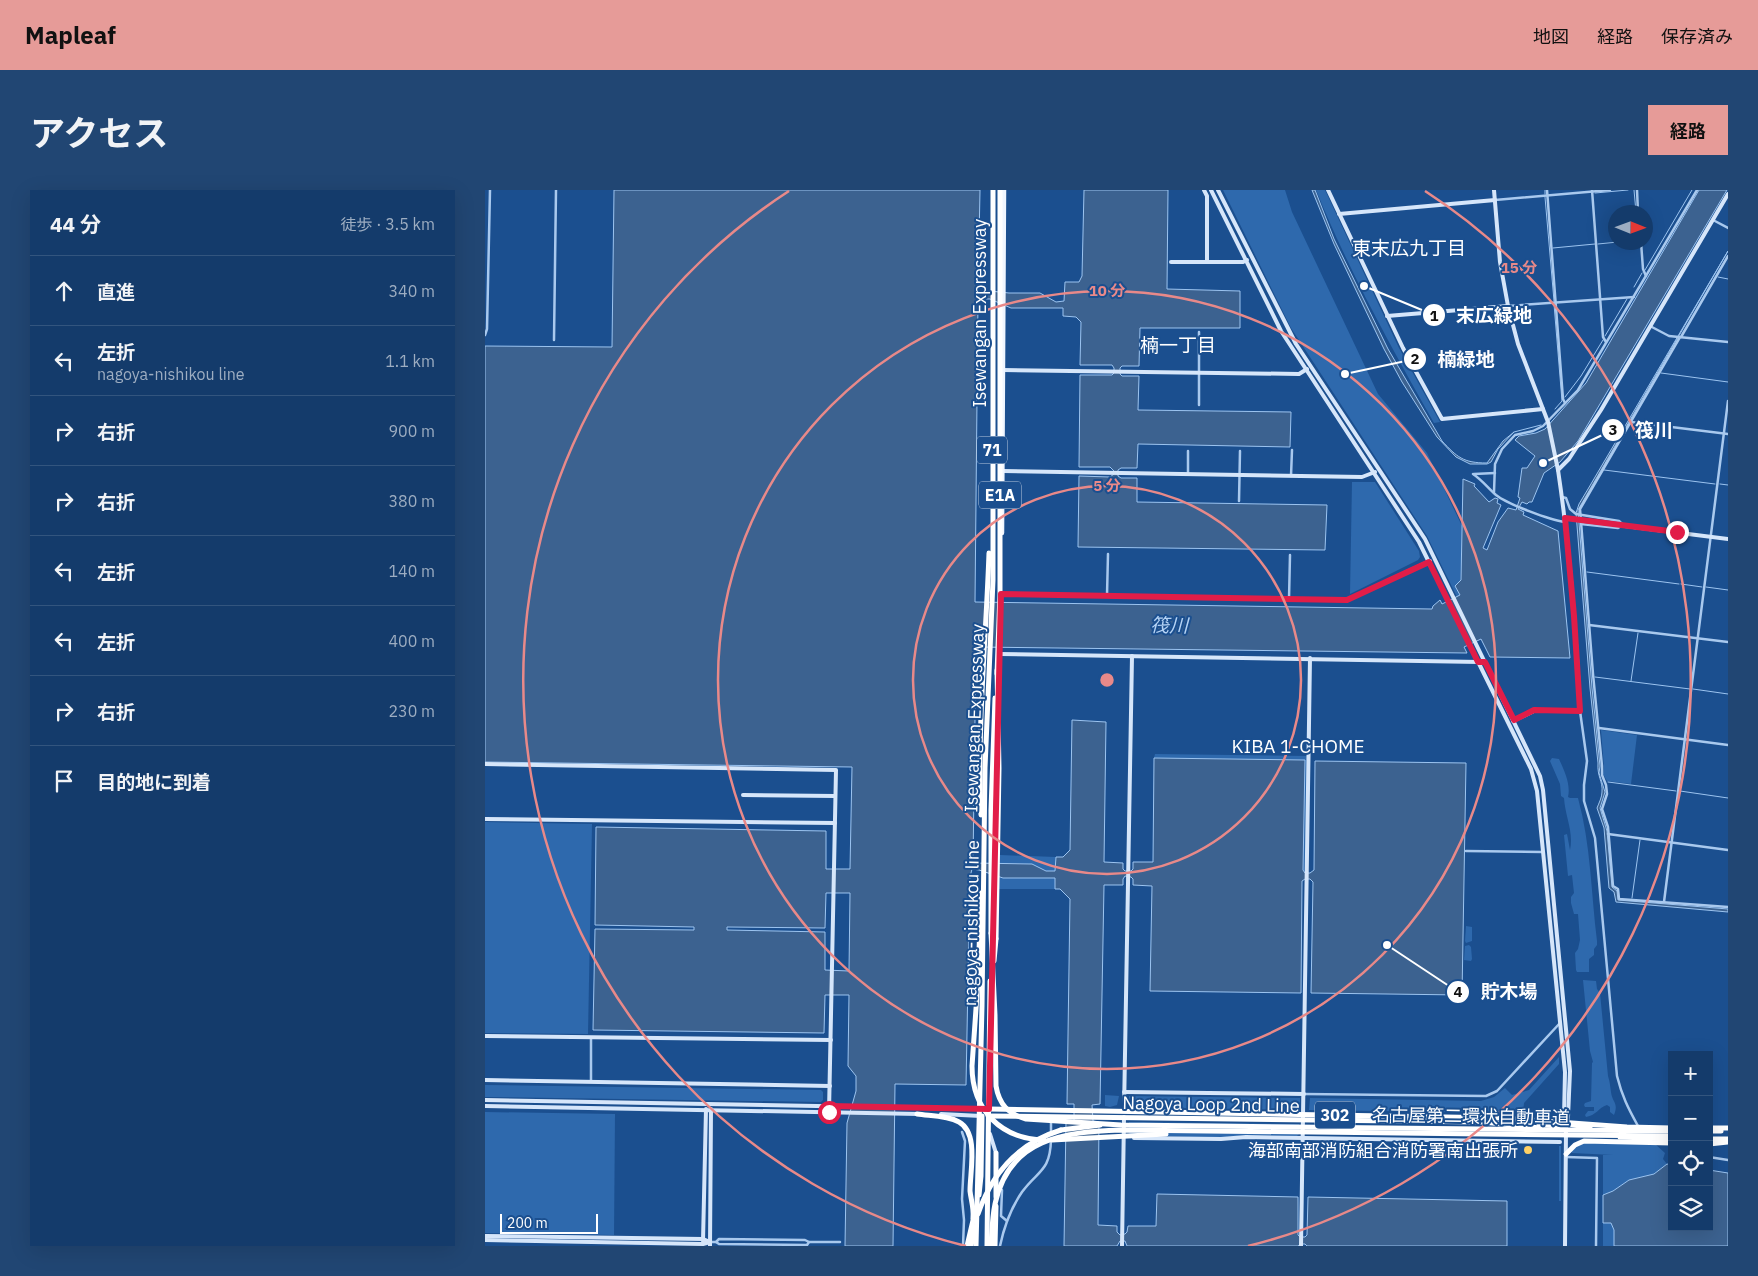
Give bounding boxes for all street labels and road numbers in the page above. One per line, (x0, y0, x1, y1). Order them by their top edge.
street label: Isewangan Expressway (968, 219, 991, 407)
road number: 71 (977, 436, 1007, 464)
road number: E1A (979, 482, 1021, 508)
street label: Isewangan Expressway (959, 623, 989, 813)
street label: nagoya-nishikou line (958, 840, 984, 1006)
street label: Nagoya Loop 2nd Line (1122, 1091, 1300, 1117)
road number: 302 (1315, 1102, 1355, 1128)
street label: 名古屋第二環状自動車道 (1372, 1103, 1570, 1129)

